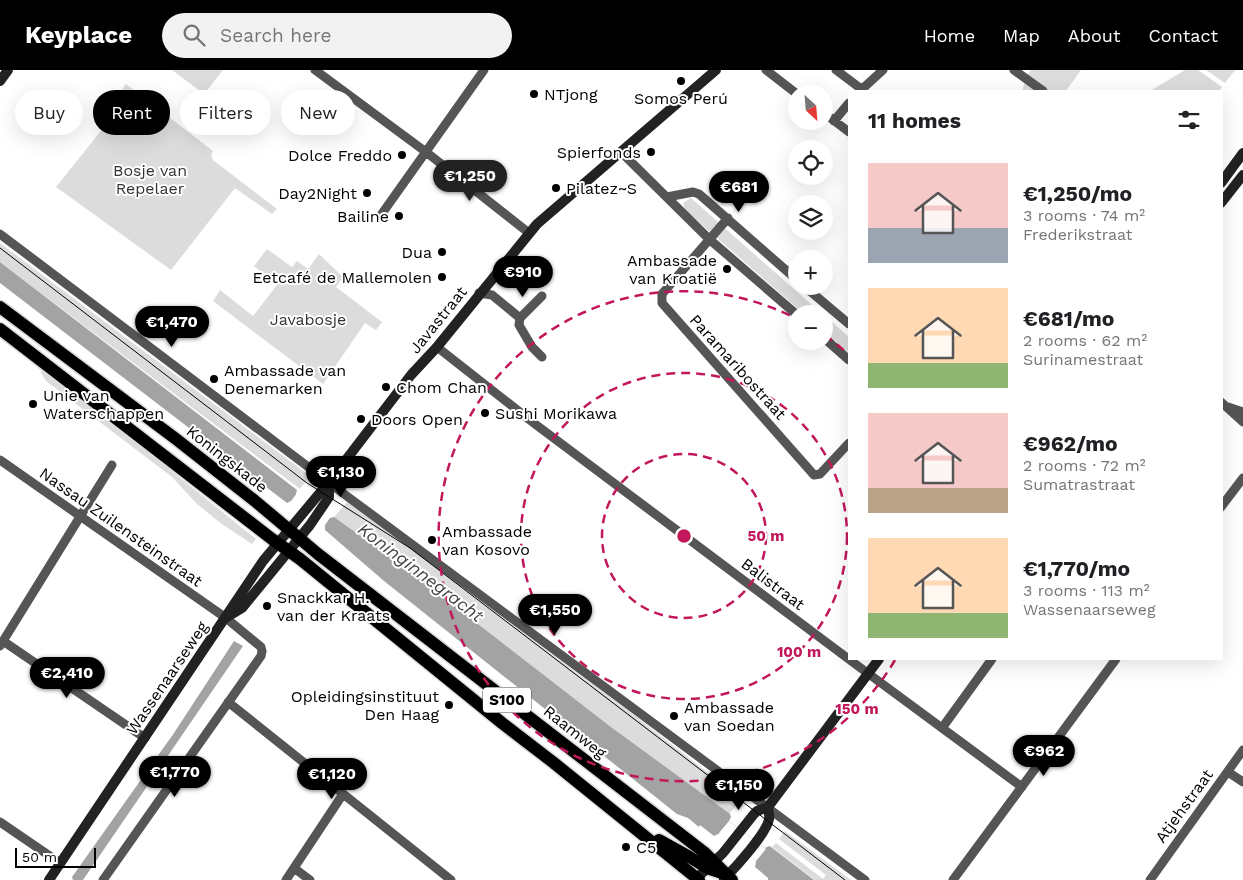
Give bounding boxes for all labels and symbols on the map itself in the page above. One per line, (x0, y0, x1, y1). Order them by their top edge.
marker: Somos Perú (675, 75, 687, 87)
place label: NTjong (544, 85, 598, 104)
north arrow (788, 85, 832, 130)
marker: NTjong (528, 88, 540, 100)
place label: Somos Perú (634, 89, 728, 108)
place label: Spierfonds (557, 143, 641, 162)
place label: Dolce Freddo (288, 146, 392, 165)
marker: Spierfonds (645, 146, 657, 158)
marker: Dolce Freddo (396, 149, 408, 161)
pin: €1,250 (429, 160, 511, 202)
park label: Bosje van Repelaer (113, 161, 187, 198)
pin: €681 (709, 170, 769, 213)
place label: Pilatez~S (566, 179, 637, 198)
marker: Pilatez~S (550, 182, 562, 194)
place label: Day2Night (278, 184, 357, 203)
marker: Day2Night (361, 187, 373, 199)
place label: Bailine (337, 207, 389, 226)
marker: Bailine (393, 210, 405, 222)
place label: Dua (402, 243, 432, 262)
marker: Dua (436, 246, 448, 258)
place label: Ambassade van Kroatië (627, 251, 717, 288)
pin: €910 (493, 256, 553, 298)
marker: Ambassade van Kroatië (721, 263, 733, 275)
place label: Eetcafé de Mallemolen (252, 268, 432, 287)
marker: Eetcafé de Mallemolen (436, 271, 448, 283)
street label: Javastraat (405, 282, 471, 357)
pin: €1,470 (131, 306, 213, 348)
park label: Javabosje (270, 310, 346, 329)
street label: Paramaribostraat (686, 311, 790, 424)
place label: Ambassade van Denemarken (224, 361, 346, 398)
marker: Ambassade van Denemarken (208, 373, 220, 385)
place label: Chom Chan (396, 378, 487, 397)
marker: Chom Chan (380, 381, 392, 393)
place label: Unie van Waterschappen (43, 386, 164, 423)
marker: Unie van Waterschappen (27, 398, 39, 410)
place label: Sushi Morikawa (495, 404, 617, 423)
marker: Sushi Morikawa (479, 407, 491, 419)
place label: Doors Open (371, 410, 463, 429)
marker: Doors Open (355, 413, 367, 425)
street label: Koningskade (183, 421, 271, 497)
pin: €1,130 (300, 456, 382, 498)
street label: Nassau Zuilensteinstraat (36, 463, 206, 591)
water label: Koninginnegracht (354, 518, 488, 626)
place label: Ambassade van Kosovo (442, 522, 532, 559)
centre of rings (675, 527, 693, 545)
text: 50 m (748, 527, 784, 545)
marker: Ambassade van Kosovo (426, 534, 438, 546)
street label: Balistraat (737, 554, 809, 614)
place label: Snackkar H. van der Kraats (277, 588, 390, 625)
pin: €1,550 (514, 594, 596, 636)
marker: Snackkar H. van der Kraats (261, 600, 273, 612)
street label: Wassenaarseweg (122, 617, 212, 738)
text: 100 m (777, 643, 821, 661)
pin: €2,410 (26, 656, 108, 699)
place label: Opleidingsinstituut Den Haag (291, 687, 439, 724)
road number: S100 (483, 688, 531, 712)
place label: Ambassade van Soedan (684, 698, 775, 735)
marker: Opleidingsinstituut Den Haag (443, 699, 455, 711)
text: 150 m (835, 700, 879, 718)
street label: Raamweg (540, 702, 611, 763)
marker: Ambassade van Soedan (668, 710, 680, 722)
pin: €962 (1014, 734, 1074, 777)
pin: €1,770 (134, 756, 216, 798)
pin: €1,120 (291, 758, 373, 800)
street label: Atjehstraat (1151, 765, 1217, 846)
pin: €1,150 (698, 768, 780, 811)
place label: C5 (636, 838, 656, 857)
marker: C5 (620, 841, 632, 853)
scale bar (15, 845, 96, 868)

